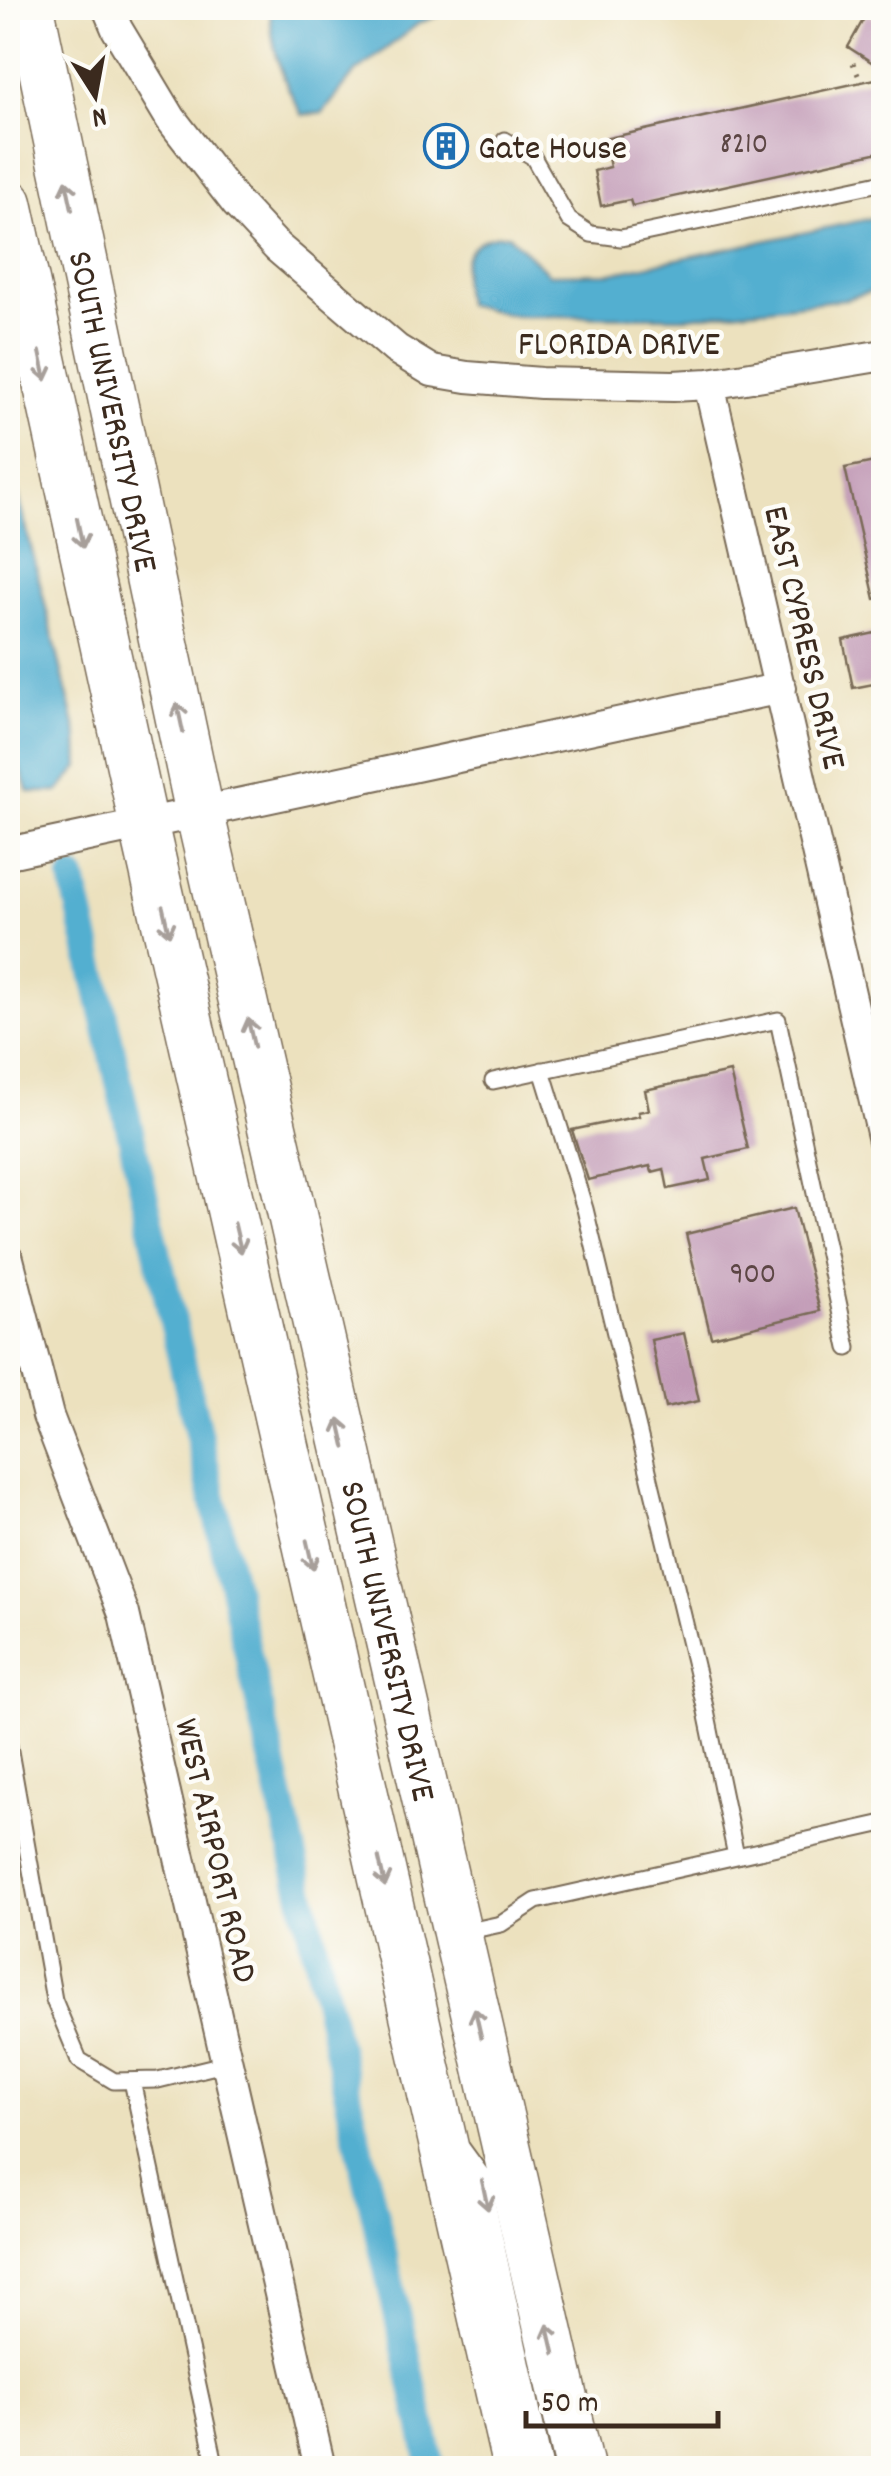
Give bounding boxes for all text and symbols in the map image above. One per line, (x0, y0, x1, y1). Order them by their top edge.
north arrow (45, 45, 145, 145)
text: N (88, 94, 109, 136)
building icon: Gate House (423, 123, 469, 169)
house number: 8210 (720, 125, 768, 168)
place label: Gate House (478, 126, 627, 176)
one-way arrow (59, 180, 78, 212)
street label: SOUTH UNIVERSITY DRIVE (52, 247, 168, 577)
street label: FLORIDA DRIVE (518, 322, 720, 372)
one-way arrow (35, 349, 54, 381)
street label: EAST CYPRESS DRIVE (748, 501, 857, 775)
one-way arrow (72, 516, 90, 548)
one-way arrow (170, 703, 189, 735)
one-way arrow (158, 904, 176, 936)
one-way arrow (241, 1018, 259, 1050)
one-way arrow (230, 1221, 248, 1253)
house number: 900 (730, 1255, 776, 1298)
one-way arrow (332, 1418, 351, 1450)
street label: SOUTH UNIVERSITY DRIVE (324, 1477, 446, 1807)
one-way arrow (302, 1538, 320, 1570)
street label: WEST AIRPORT ROAD (158, 1714, 268, 1988)
one-way arrow (374, 1855, 392, 1887)
one-way arrow (468, 2008, 486, 2040)
one-way arrow (477, 2178, 495, 2210)
one-way arrow (540, 2324, 559, 2356)
scale bar (526, 2366, 718, 2428)
text: 50 m (541, 2384, 599, 2427)

